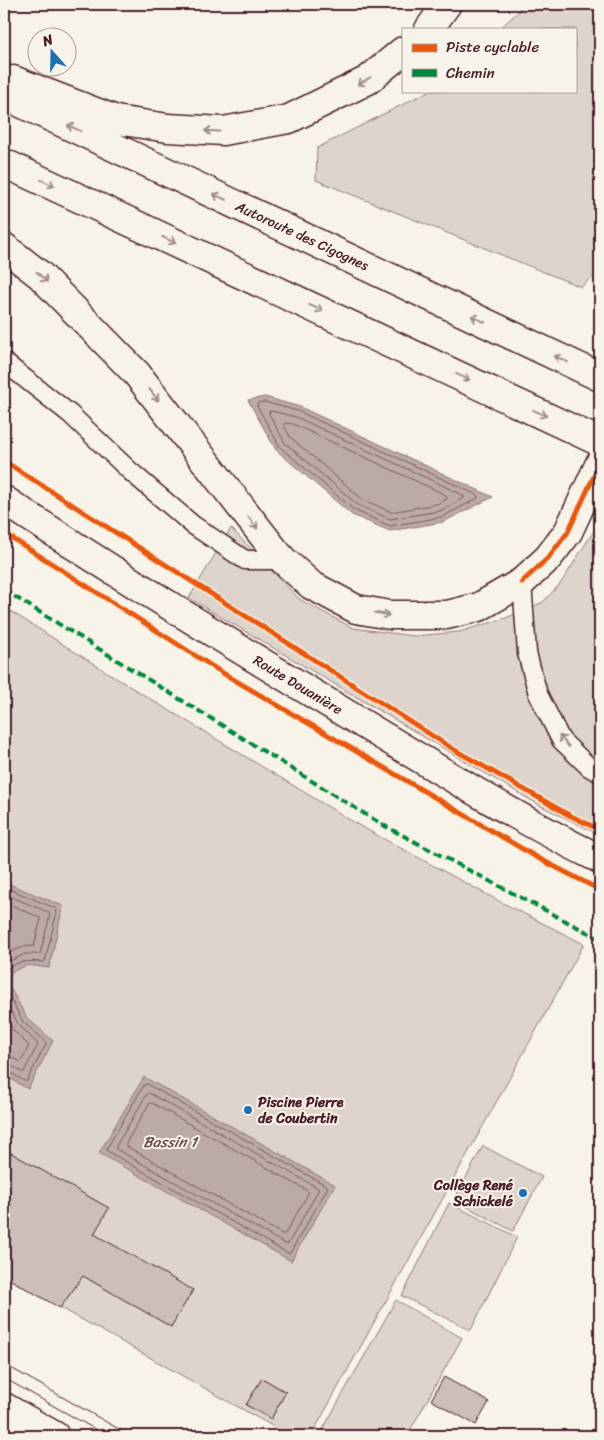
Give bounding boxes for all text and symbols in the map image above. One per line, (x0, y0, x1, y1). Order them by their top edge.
text: N (38, 27, 57, 54)
north arrow (28, 28, 78, 78)
legend (402, 28, 576, 92)
text: Piste cyclable (446, 34, 539, 60)
text: Chemin (446, 60, 495, 86)
one-way arrow (357, 76, 372, 86)
one-way arrow (66, 122, 81, 132)
one-way arrow (204, 126, 220, 135)
one-way arrow (40, 179, 55, 188)
one-way arrow (213, 192, 228, 202)
street label: Autoroute des Cigognes (230, 194, 373, 278)
one-way arrow (161, 235, 176, 245)
one-way arrow (36, 271, 48, 283)
one-way arrow (308, 304, 323, 314)
one-way arrow (471, 314, 486, 324)
one-way arrow (554, 353, 569, 363)
one-way arrow (455, 373, 470, 383)
one-way arrow (148, 388, 159, 401)
one-way arrow (532, 409, 547, 419)
one-way arrow (248, 517, 259, 530)
one-way arrow (374, 609, 390, 619)
street label: Route Douanière (248, 648, 348, 722)
one-way arrow (558, 735, 569, 748)
place label: Piscine Pierre de Coubertin (258, 1090, 344, 1131)
marker: Piscine Pierre de Coubertin (242, 1104, 254, 1116)
water label: Bassin 1 (143, 1129, 199, 1155)
place label: Collège René Schickelé (433, 1173, 514, 1214)
marker: Collège René Schickelé (517, 1187, 529, 1199)

